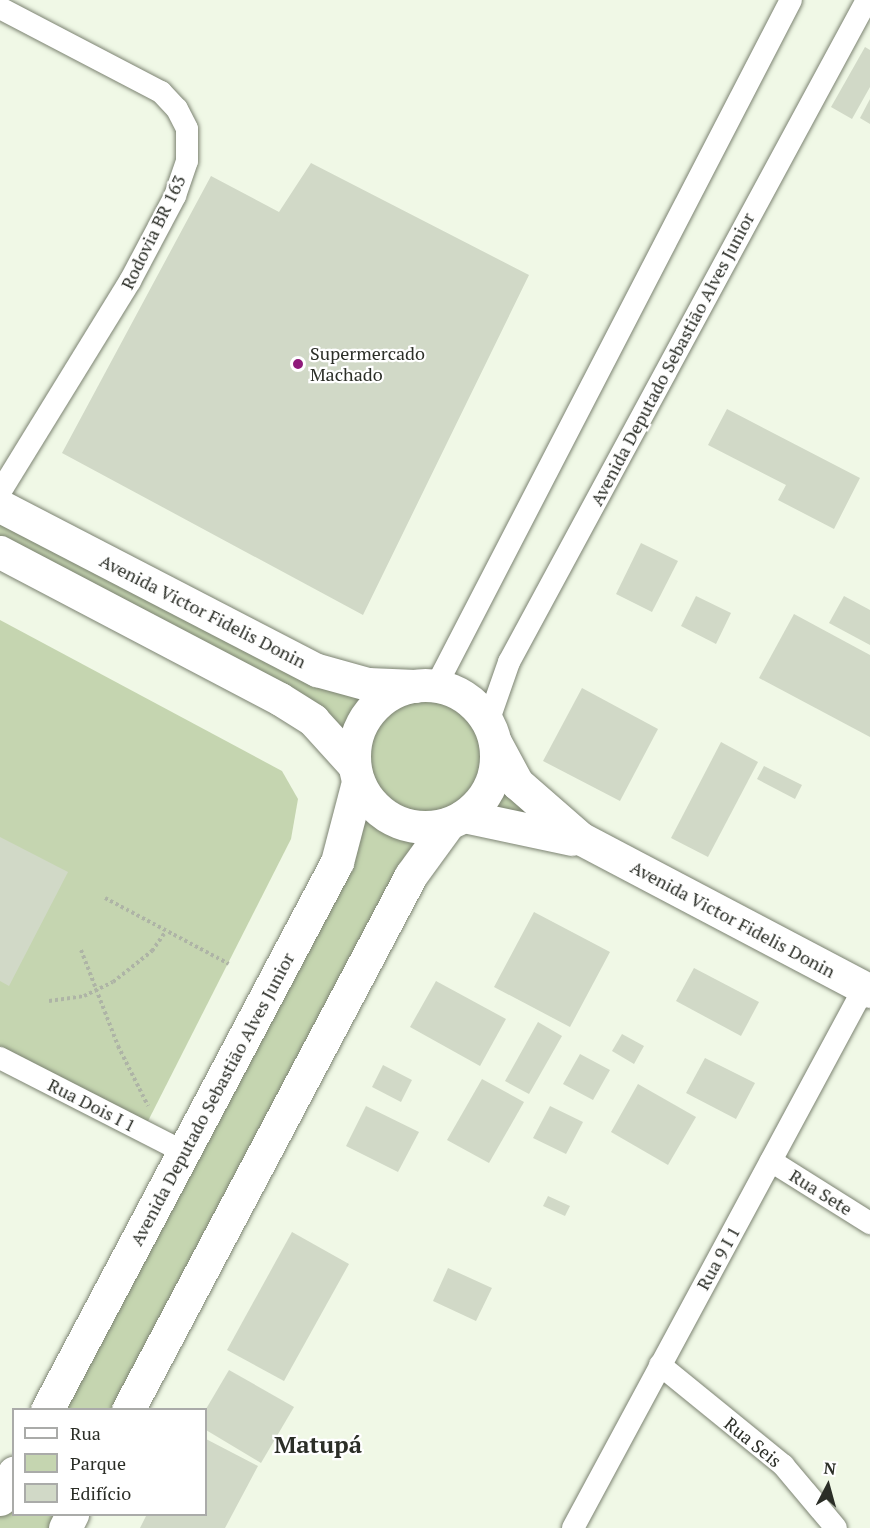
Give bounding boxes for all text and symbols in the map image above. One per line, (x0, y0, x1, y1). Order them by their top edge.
street label: Rodovia BR 163 (116, 171, 190, 293)
street label: Avenida Deputado Sebastião Alves Junior (585, 209, 759, 509)
place label: Supermercado Machado (310, 343, 425, 386)
marker: Supermercado Machado (291, 357, 305, 371)
street label: Avenida Victor Fidelis Donin (96, 549, 310, 673)
street label: Avenida Victor Fidelis Donin (627, 856, 839, 982)
street label: Avenida Deputado Sebastião Alves Junior (125, 949, 299, 1249)
street label: Rua Dois I 1 (44, 1074, 140, 1136)
street label: Rua Sete (786, 1164, 856, 1220)
street label: Rua 9 I 1 (692, 1222, 744, 1294)
legend (12, 1408, 207, 1516)
street label: Rua Seis (720, 1412, 786, 1472)
text: Rua (70, 1421, 101, 1445)
district label: Matupá (274, 1431, 362, 1459)
text: Parque (70, 1451, 126, 1475)
north arrow (798, 1456, 858, 1516)
text: N (823, 1457, 837, 1480)
text: Edifício (70, 1481, 131, 1505)

